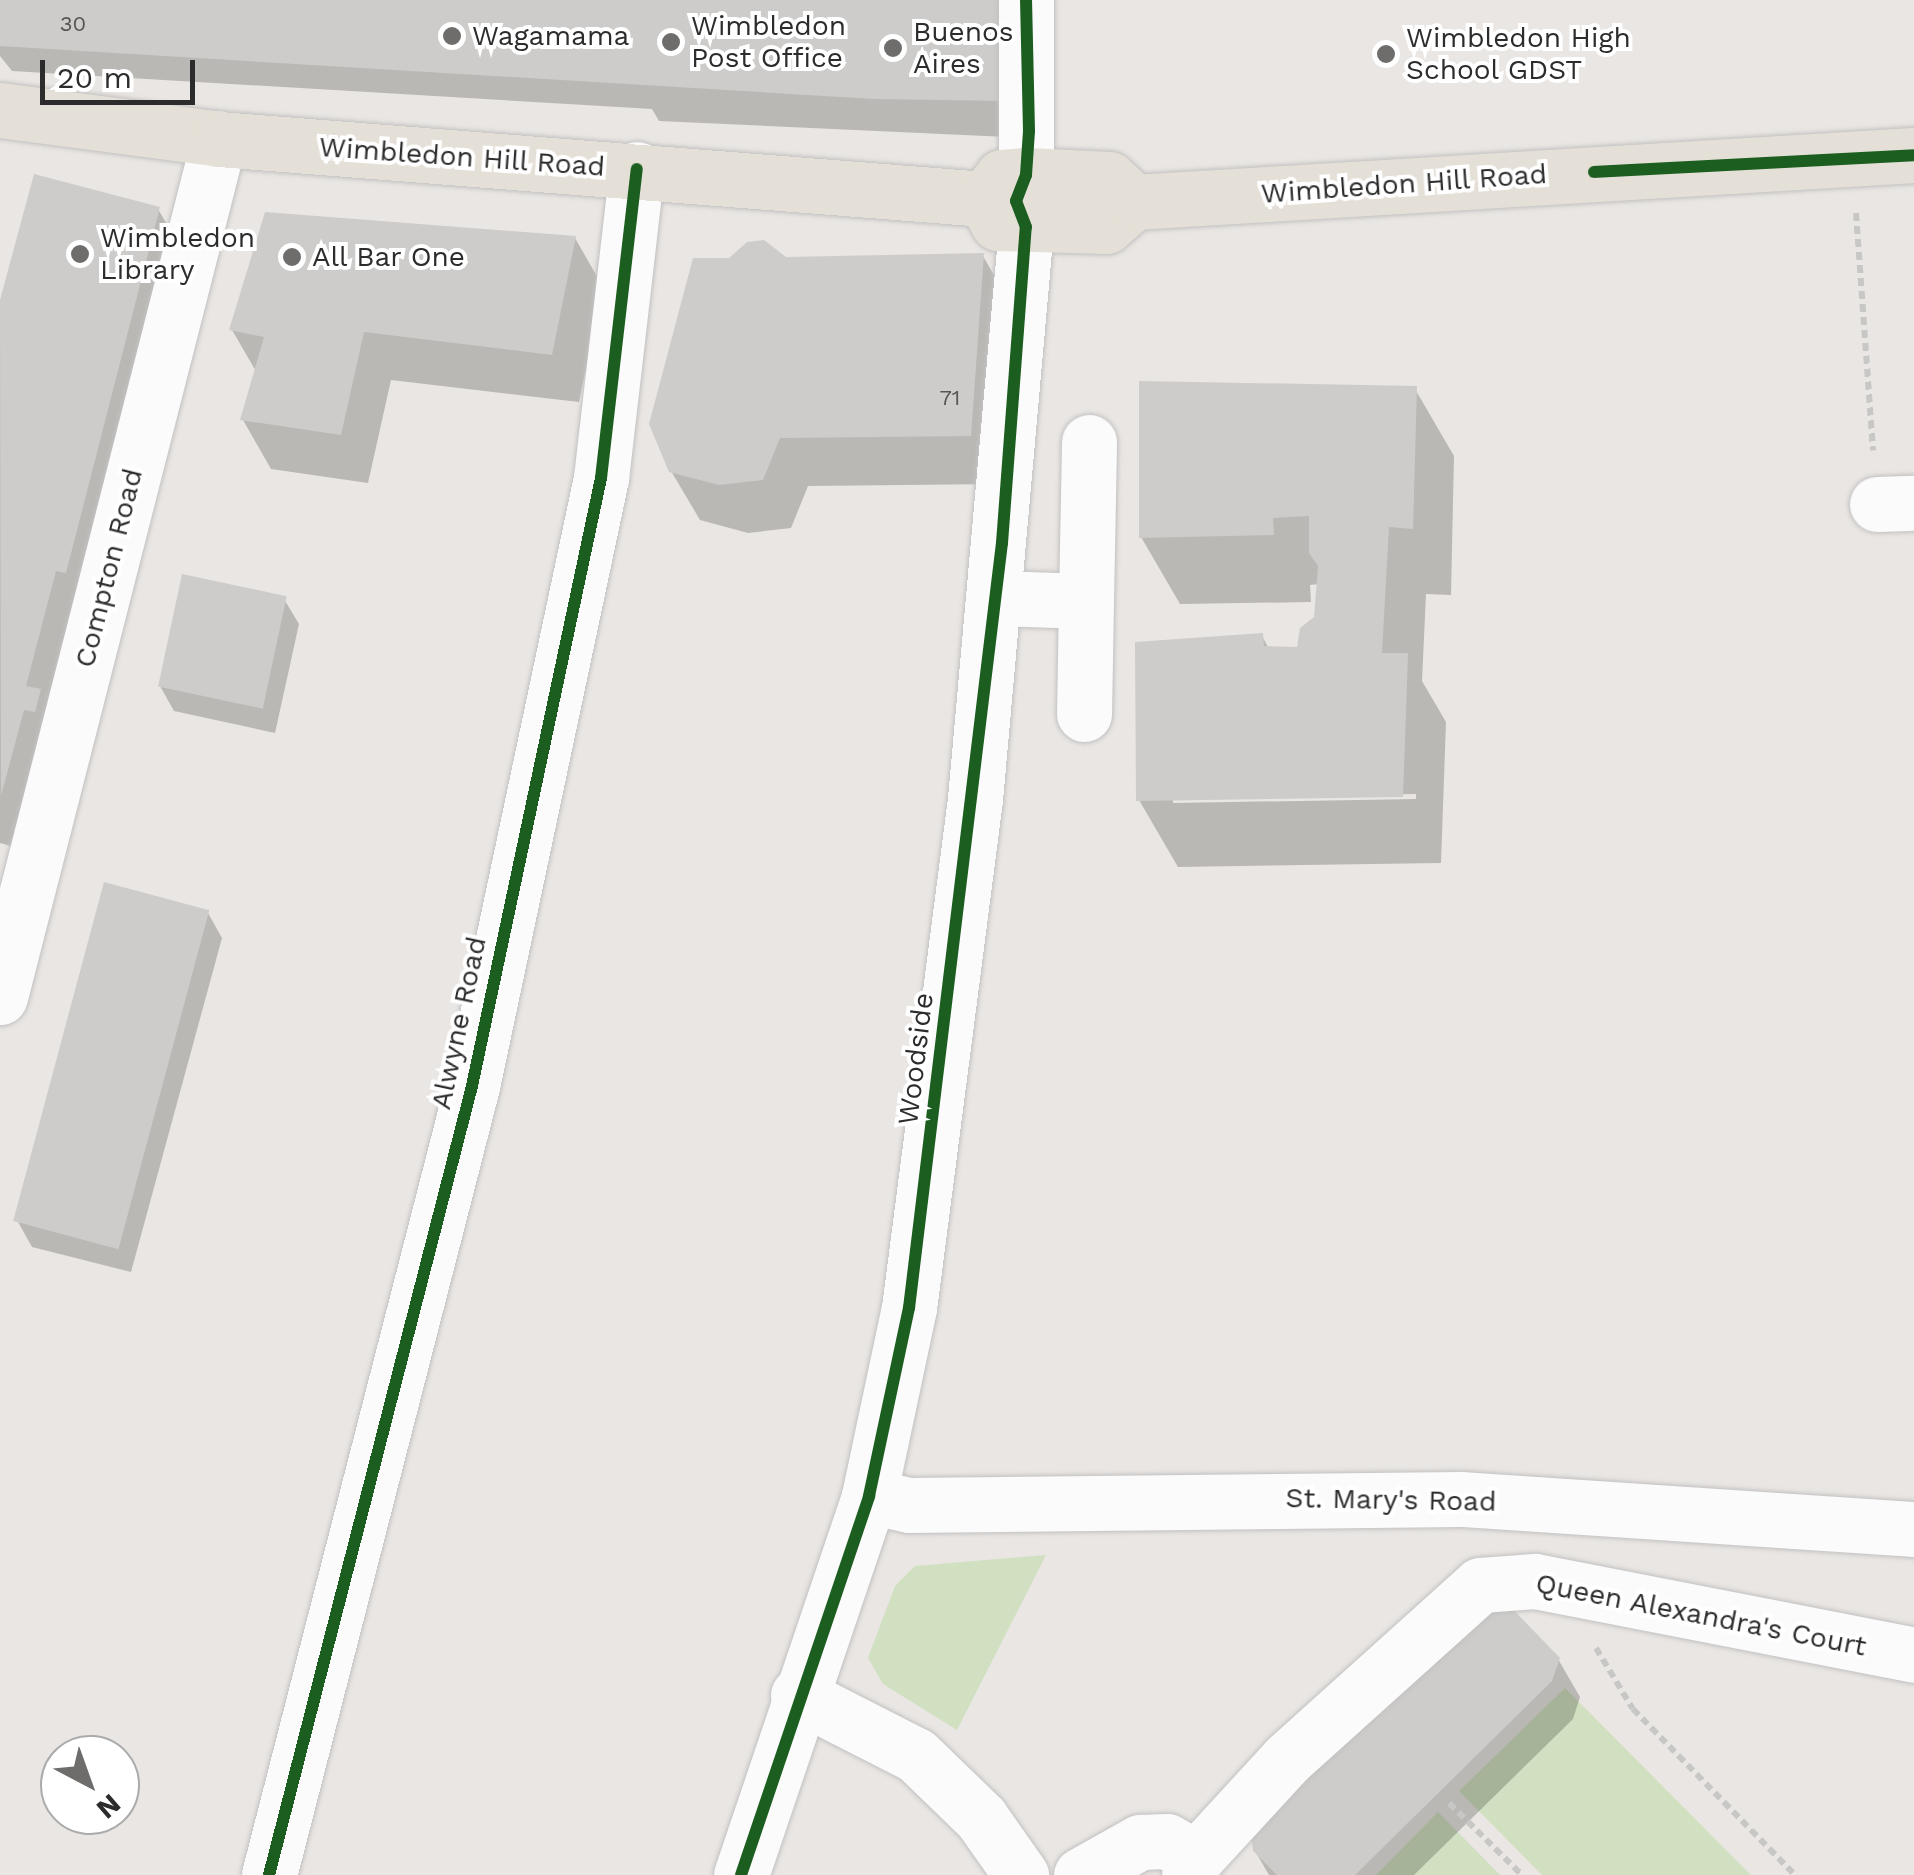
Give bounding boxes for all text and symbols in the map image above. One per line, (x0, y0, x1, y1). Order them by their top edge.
place label: Wimbledon Post Office (691, 9, 846, 75)
house number: 30 (60, 11, 86, 37)
place label: Buenos Aires (913, 15, 1014, 81)
place label: Wagamama (472, 19, 629, 53)
place label: Wimbledon High School GDST (1406, 21, 1631, 87)
marker: Wagamama (441, 25, 463, 47)
marker: Wimbledon Post Office (660, 31, 682, 53)
marker: Buenos Aires (882, 37, 904, 59)
scale bar (45, 40, 200, 102)
marker: Wimbledon High School GDST (1375, 43, 1397, 65)
text: 20 m (57, 60, 132, 95)
street label: Wimbledon Hill Road (317, 130, 607, 184)
street label: Wimbledon Hill Road (1259, 157, 1549, 211)
place label: Wimbledon Library (100, 221, 255, 287)
place label: All Bar One (312, 240, 467, 274)
marker: Wimbledon Library (69, 243, 91, 265)
marker: All Bar One (281, 246, 303, 268)
house number: 71 (940, 385, 960, 411)
street label: Compton Road (68, 465, 150, 671)
street label: Alwyne Road (424, 934, 494, 1112)
street label: Woodside (891, 991, 941, 1127)
street label: St. Mary's Road (1285, 1481, 1497, 1519)
street label: Queen Alexandra's Court (1532, 1566, 1870, 1664)
north arrow (40, 1735, 140, 1835)
text: N (90, 1787, 127, 1826)

